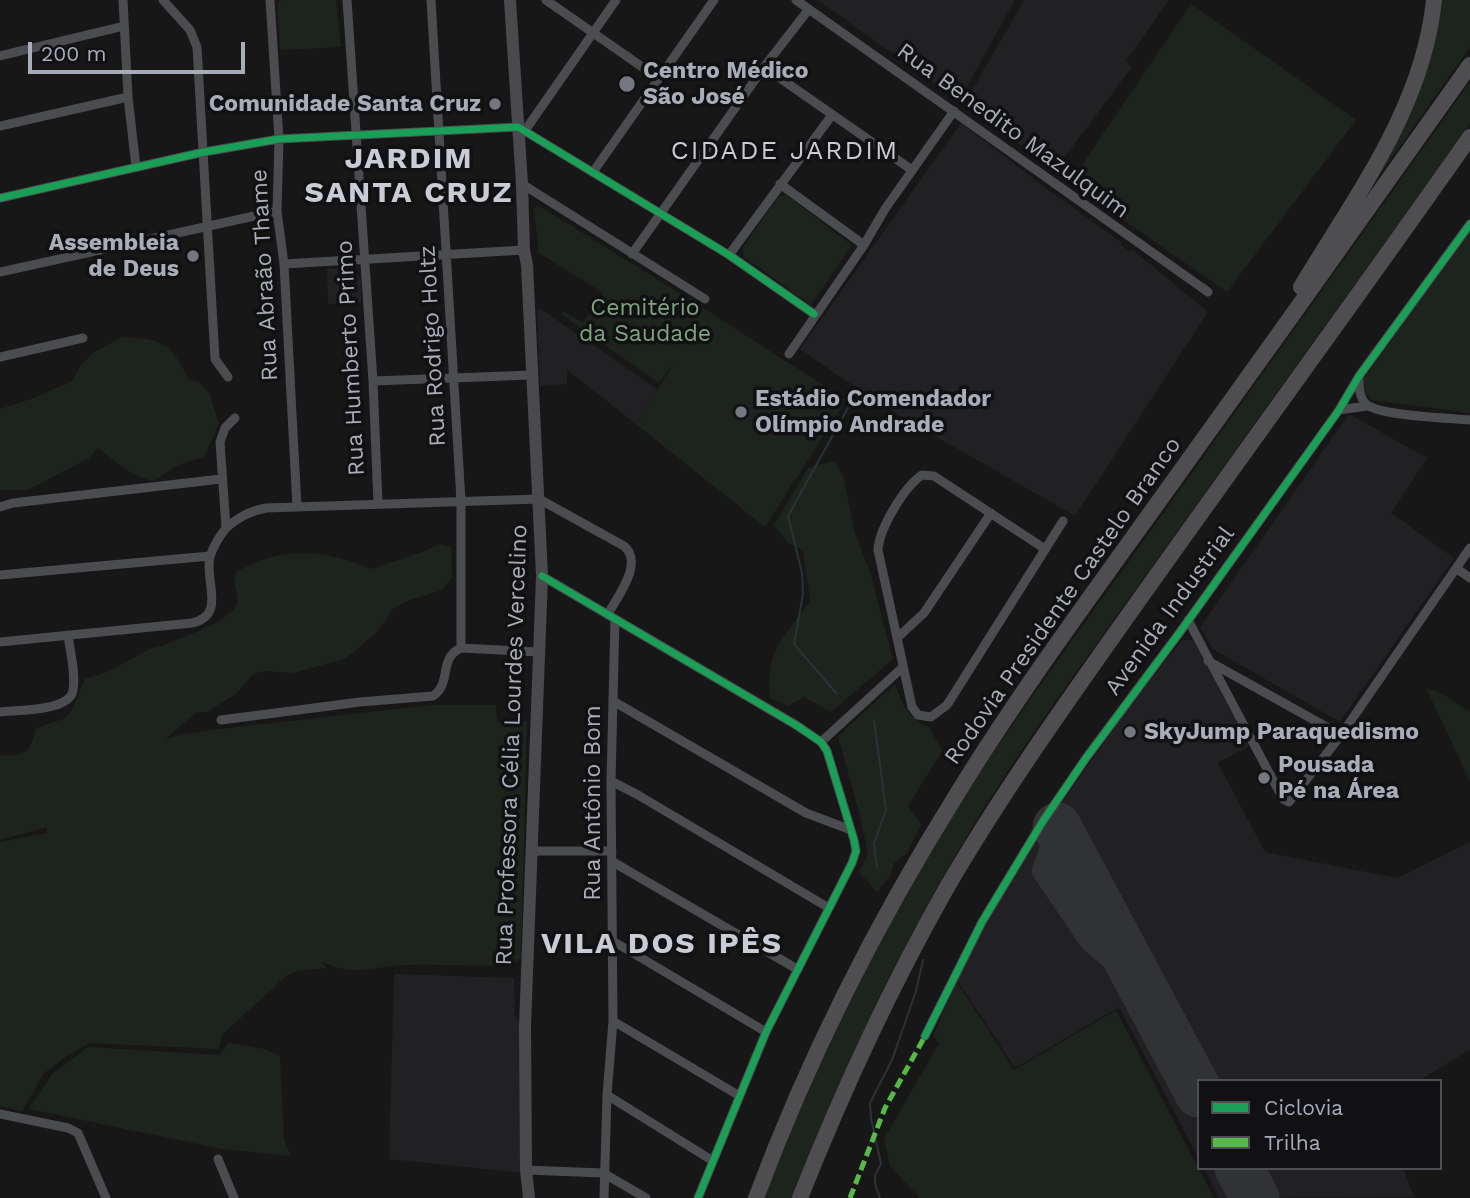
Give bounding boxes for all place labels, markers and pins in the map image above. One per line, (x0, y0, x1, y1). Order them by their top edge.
place label: Centro Médico São José (643, 57, 808, 111)
marker: Centro Médico São José (617, 74, 637, 94)
place label: Comunidade Santa Cruz (209, 90, 481, 118)
marker: Comunidade Santa Cruz (487, 96, 503, 112)
place label: Assembleia de Deus (49, 229, 179, 283)
marker: Assembleia de Deus (185, 248, 201, 264)
place label: Estádio Comendador Olímpio Andrade (755, 385, 991, 439)
marker: Estádio Comendador Olímpio Andrade (733, 404, 749, 420)
place label: SkyJump Paraquedismo (1144, 718, 1419, 746)
marker: SkyJump Paraquedismo (1122, 724, 1138, 740)
place label: Pousada Pé na Área (1278, 751, 1399, 805)
marker: Pousada Pé na Área (1256, 770, 1272, 786)

